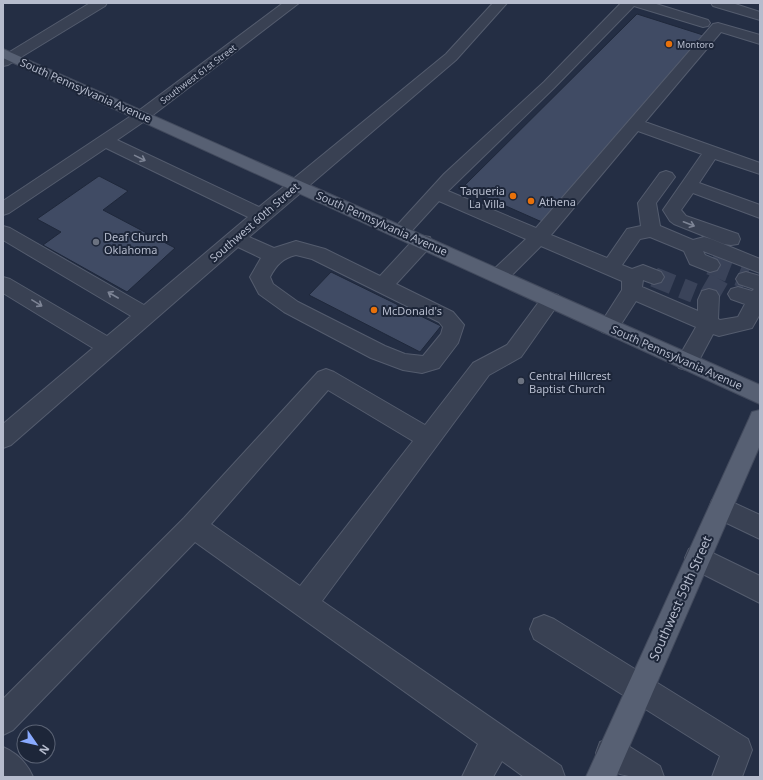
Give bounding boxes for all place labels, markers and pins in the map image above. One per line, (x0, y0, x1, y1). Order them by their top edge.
place label: Montoro (677, 38, 714, 51)
marker: Montoro (664, 39, 674, 49)
place label: Taqueria La Villa (460, 183, 505, 211)
marker: Taqueria La Villa (508, 191, 518, 201)
place label: Athena (539, 194, 576, 209)
marker: Athena (526, 196, 536, 206)
place label: Deaf Church Oklahoma (104, 229, 168, 257)
marker: Deaf Church Oklahoma (91, 237, 101, 247)
place label: McDonald's (382, 303, 442, 318)
marker: McDonald's (369, 305, 379, 315)
place label: Central Hillcrest Baptist Church (529, 368, 611, 396)
marker: Central Hillcrest Baptist Church (516, 376, 526, 386)

